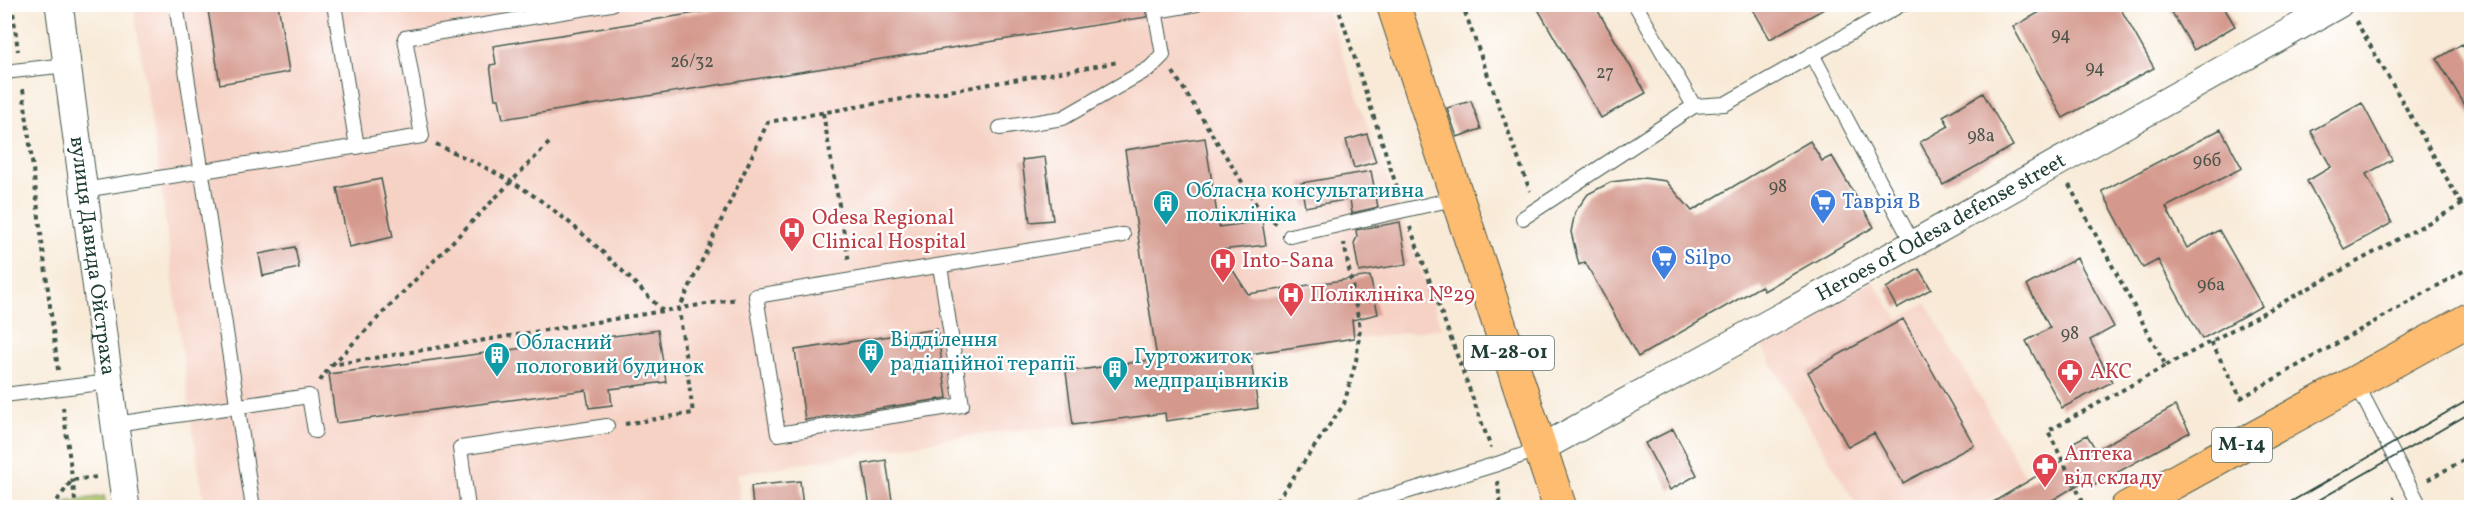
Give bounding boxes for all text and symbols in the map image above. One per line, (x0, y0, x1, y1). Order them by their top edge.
house number: 94 (2051, 23, 2071, 48)
house number: 26/32 (670, 50, 714, 75)
house number: 94 (2085, 56, 2105, 81)
house number: 27 (1596, 61, 1614, 86)
house number: 98а (1967, 124, 1995, 149)
street label: вулиця Давида Ойстраха (62, 135, 123, 377)
street label: Heroes of Odesa defense street (1811, 146, 2071, 309)
house number: 96б (2193, 149, 2221, 174)
house number: 98 (1769, 175, 1787, 200)
place label: Обласна консультативна поліклініка (1186, 177, 1425, 230)
supermarket icon: Таврія В (1808, 187, 1838, 225)
building icon: Обласна консультативна поліклініка (1151, 188, 1181, 226)
place label: Таврія В (1842, 188, 1921, 217)
place label: Odesa Regional Clinical Hospital (812, 204, 966, 257)
hospital icon: Odesa Regional Clinical Hospital (777, 215, 807, 253)
supermarket icon: Silpo (1649, 243, 1679, 281)
place label: Silpo (1684, 244, 1731, 273)
hospital icon: Into-Sana (1208, 246, 1238, 284)
place label: Into-Sana (1242, 247, 1334, 276)
house number: 96а (2197, 273, 2225, 298)
hospital icon: Поліклініка №29 (1276, 280, 1306, 318)
place label: Поліклініка №29 (1310, 281, 1475, 310)
house number: 98 (2061, 322, 2079, 347)
place label: Відділення радіаційної терапії (890, 326, 1075, 379)
place label: Обласний пологовий будинок (516, 329, 704, 382)
road number: М-28-01 (1464, 336, 1554, 370)
building icon: Відділення радіаційної терапії (856, 337, 886, 375)
building icon: Обласний пологовий будинок (482, 340, 512, 378)
place label: Гуртожиток медпрацівників (1134, 343, 1289, 396)
building icon: Гуртожиток медпрацівників (1100, 354, 1130, 392)
pharmacy icon: АКС (2055, 357, 2085, 395)
place label: АКС (2090, 358, 2132, 387)
road number: М-14 (2212, 428, 2272, 462)
place label: Аптека від складу (2064, 440, 2163, 493)
pharmacy icon: Аптека від складу (2030, 451, 2060, 489)

